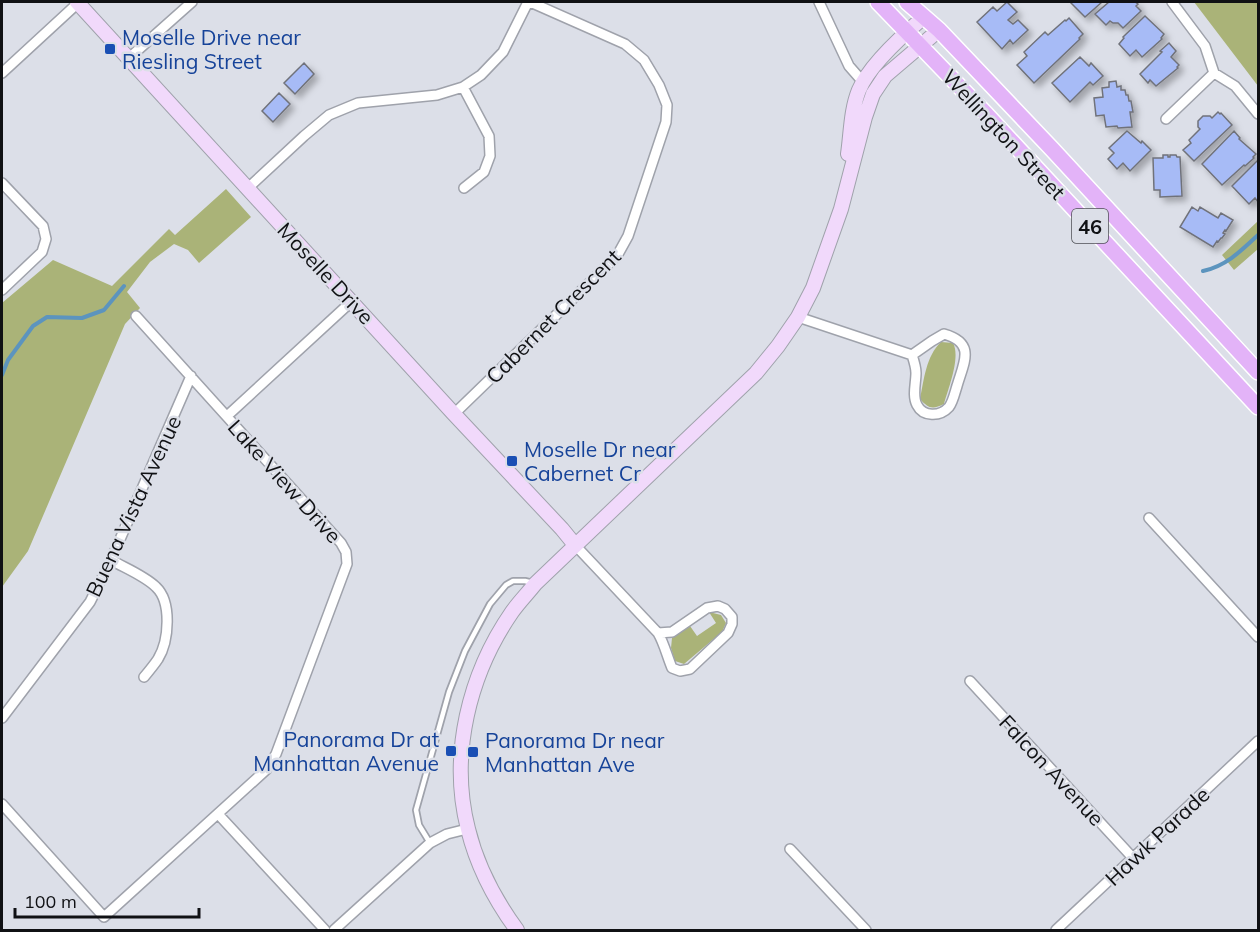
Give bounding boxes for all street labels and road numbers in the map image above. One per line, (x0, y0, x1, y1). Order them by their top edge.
street label: Wellington Street (937, 63, 1071, 205)
road number: 46 (1072, 209, 1108, 243)
street label: Moselle Drive (272, 217, 380, 329)
street label: Cabernet Crescent (480, 243, 626, 389)
street label: Buena Vista Avenue (80, 411, 186, 601)
street label: Lake View Drive (223, 414, 347, 548)
street label: Falcon Avenue (994, 709, 1110, 831)
street label: Hawk Parade (1099, 781, 1215, 891)

